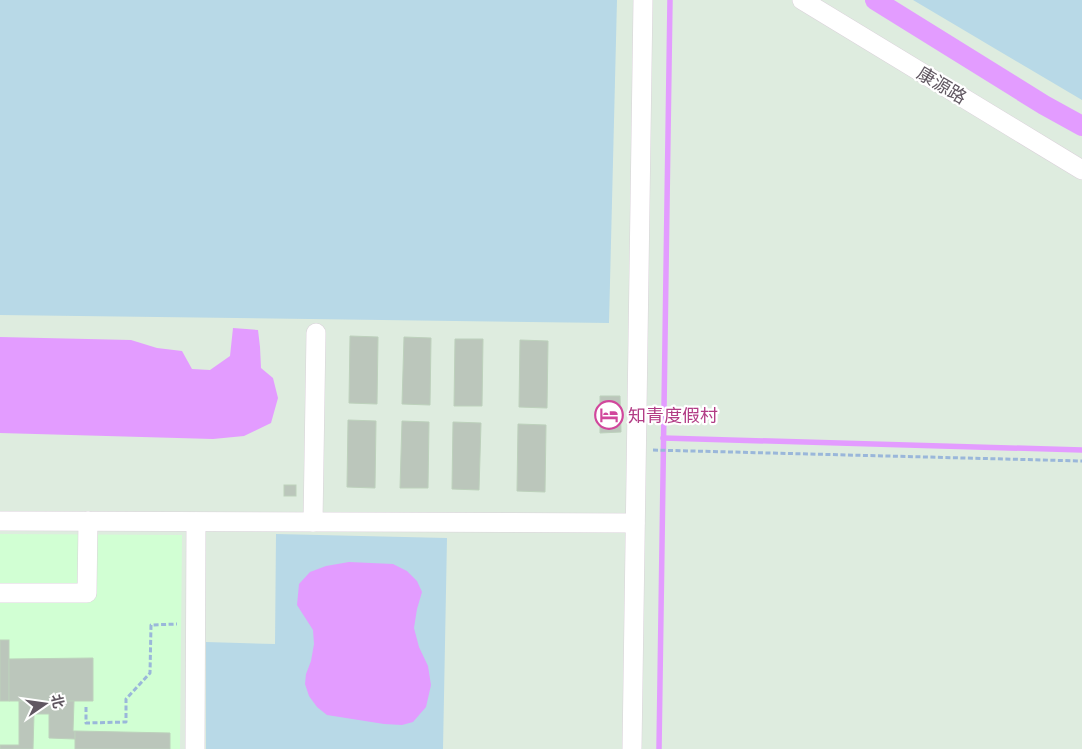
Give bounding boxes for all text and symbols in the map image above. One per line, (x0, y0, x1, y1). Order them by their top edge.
street label: 康源路 (913, 61, 971, 109)
hotel icon: 知青度假村 (594, 400, 624, 430)
place label: 知青度假村 (628, 404, 718, 427)
north arrow (20, 679, 70, 729)
text: 北 (47, 692, 68, 710)

